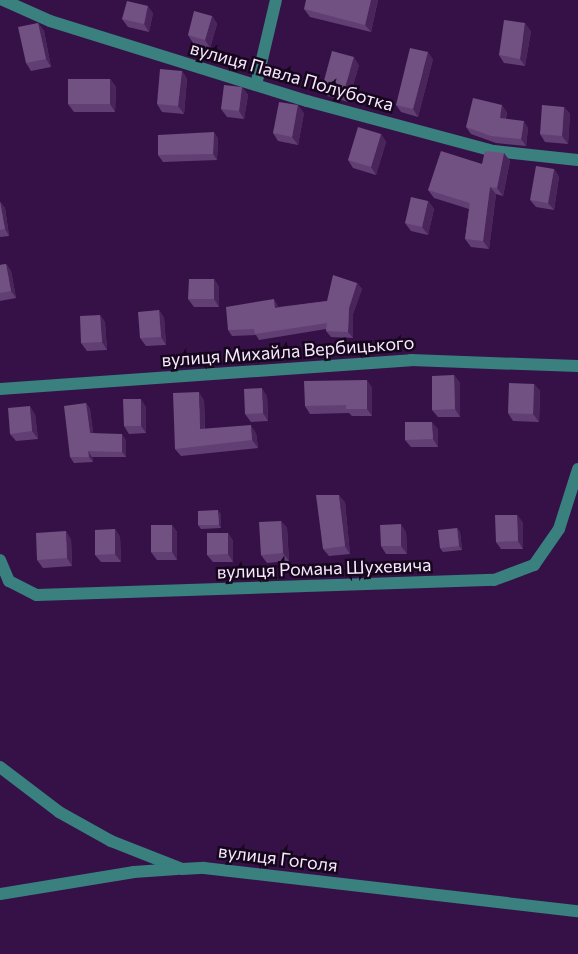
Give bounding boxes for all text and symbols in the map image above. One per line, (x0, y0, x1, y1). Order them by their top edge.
street label: вулиця Павла Полуботка (188, 37, 396, 115)
street label: вулиця Михайла Вербицького (161, 331, 415, 371)
street label: вулиця Романа Шухевича (216, 553, 432, 583)
street label: вулиця Гоголя (217, 840, 339, 876)

